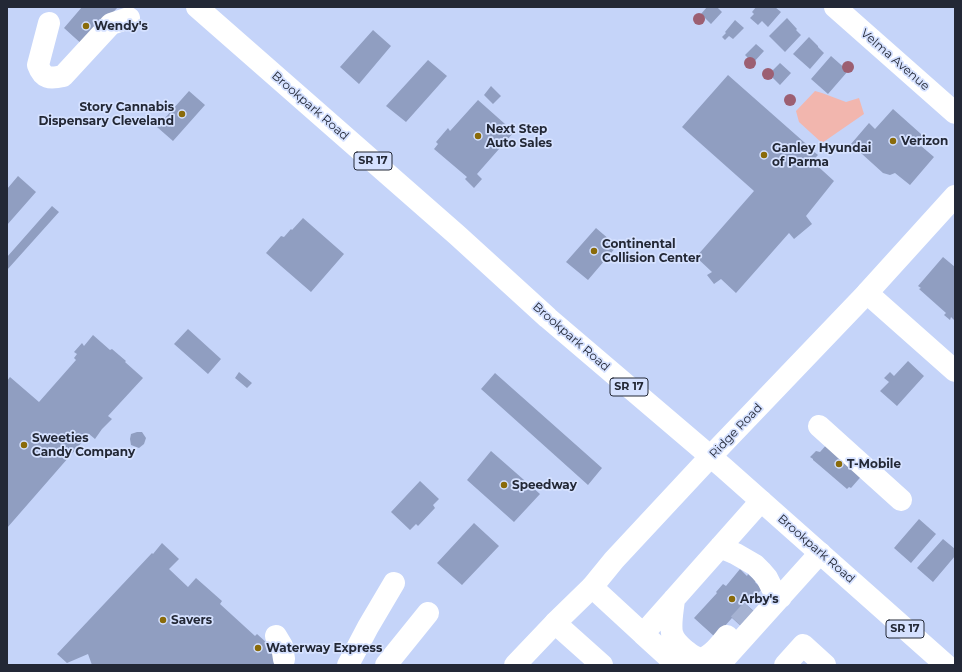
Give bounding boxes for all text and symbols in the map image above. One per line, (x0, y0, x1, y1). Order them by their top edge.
place label: Wendy's (94, 19, 148, 33)
marker: Wendy's (81, 21, 91, 31)
street label: Velma Avenue (858, 26, 932, 94)
street label: Brookpark Road (269, 69, 351, 143)
place label: Story Cannabis Dispensary Cleveland (38, 100, 174, 128)
marker: Story Cannabis Dispensary Cleveland (177, 109, 187, 119)
place label: Next Step Auto Sales (486, 122, 552, 150)
marker: Next Step Auto Sales (473, 131, 483, 141)
place label: Verizon (901, 134, 948, 148)
marker: Verizon (888, 136, 898, 146)
place label: Ganley Hyundai of Parma (772, 141, 871, 169)
marker: Ganley Hyundai of Parma (759, 150, 769, 160)
road number: SR 17 (354, 152, 392, 170)
place label: Continental Collision Center (602, 237, 701, 265)
marker: Continental Collision Center (589, 246, 599, 256)
street label: Brookpark Road (530, 300, 612, 374)
road number: SR 17 (610, 378, 648, 396)
street label: Ridge Road (706, 401, 766, 461)
place label: Sweeties Candy Company (32, 431, 135, 459)
marker: Sweeties Candy Company (19, 440, 29, 450)
place label: T-Mobile (847, 457, 901, 471)
marker: T-Mobile (834, 459, 844, 469)
place label: Speedway (512, 478, 577, 492)
marker: Speedway (499, 480, 509, 490)
street label: Brookpark Road (775, 512, 857, 586)
place label: Arby's (740, 592, 779, 606)
marker: Arby's (727, 594, 737, 604)
place label: Savers (171, 613, 212, 627)
marker: Savers (158, 615, 168, 625)
road number: SR 17 (886, 620, 924, 638)
place label: Waterway Express (266, 641, 382, 655)
marker: Waterway Express (253, 643, 263, 653)

